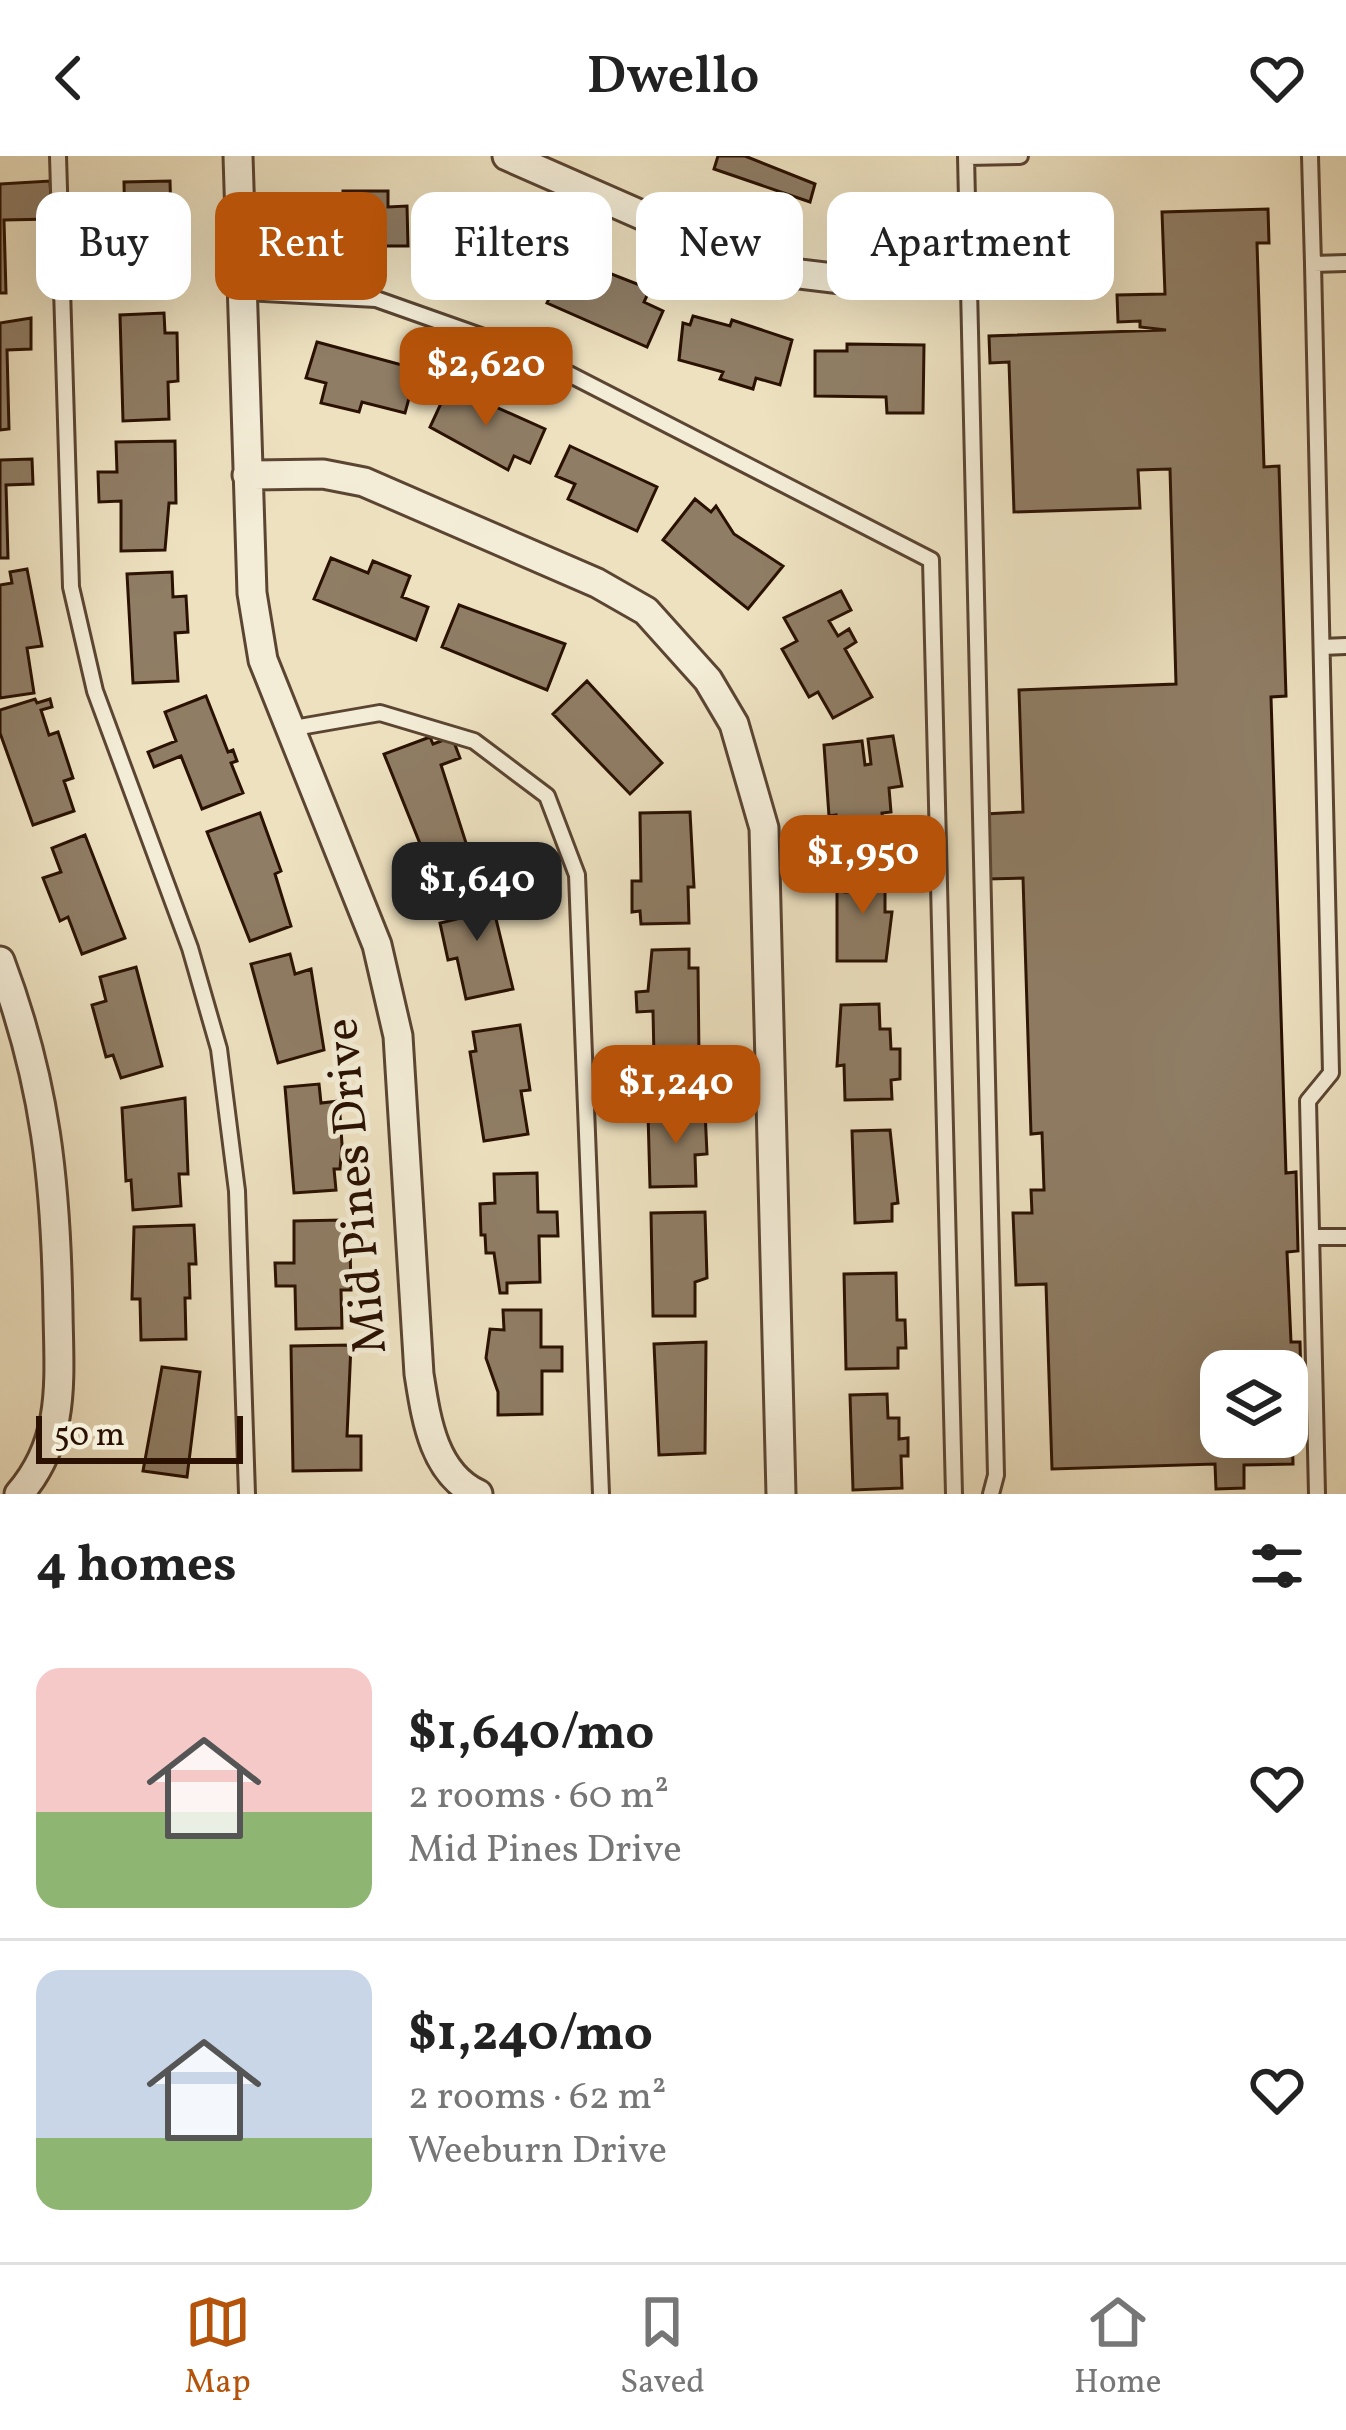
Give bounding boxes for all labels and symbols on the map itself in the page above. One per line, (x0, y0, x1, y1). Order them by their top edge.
pin: $2,620 (388, 327, 584, 429)
pin: $1,950 (765, 815, 961, 917)
pin: $1,640 (379, 842, 575, 944)
street label: Mid Pines Drive (310, 1015, 406, 1357)
pin: $1,240 (578, 1045, 774, 1147)
scale bar (36, 1410, 243, 1463)

